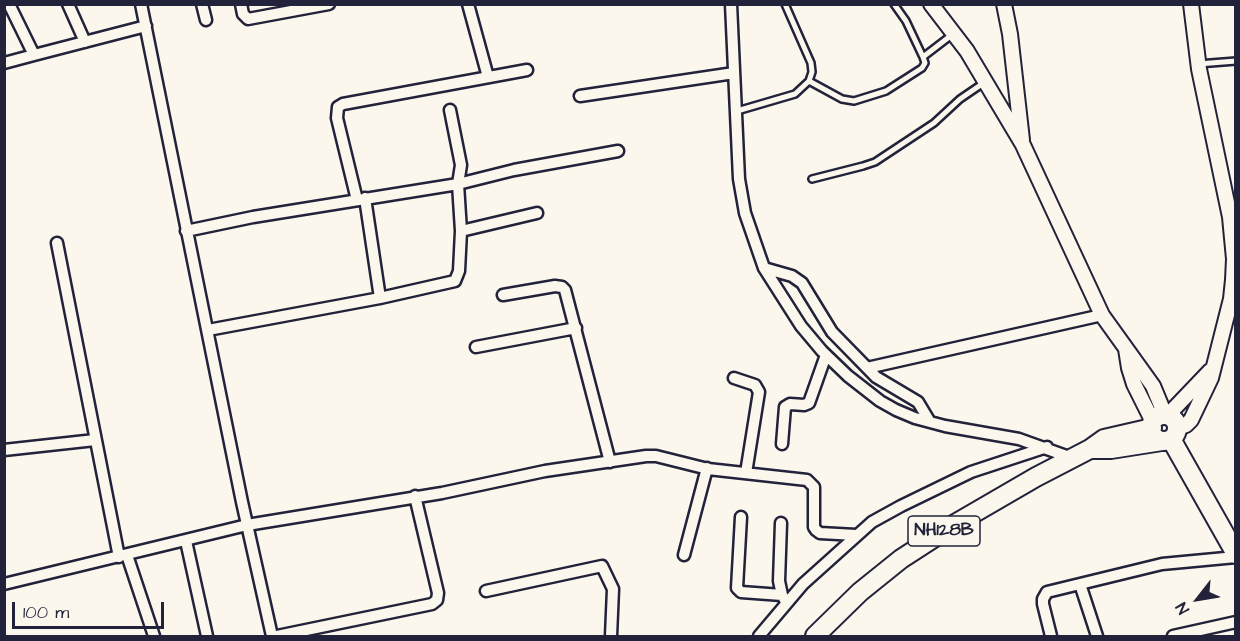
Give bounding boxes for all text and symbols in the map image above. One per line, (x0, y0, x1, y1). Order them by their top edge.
road number: NH128B (908, 516, 980, 546)
north arrow (1168, 569, 1228, 629)
scale bar (15, 590, 166, 628)
text: N (1171, 598, 1195, 618)
text: 100 m (23, 600, 69, 625)

